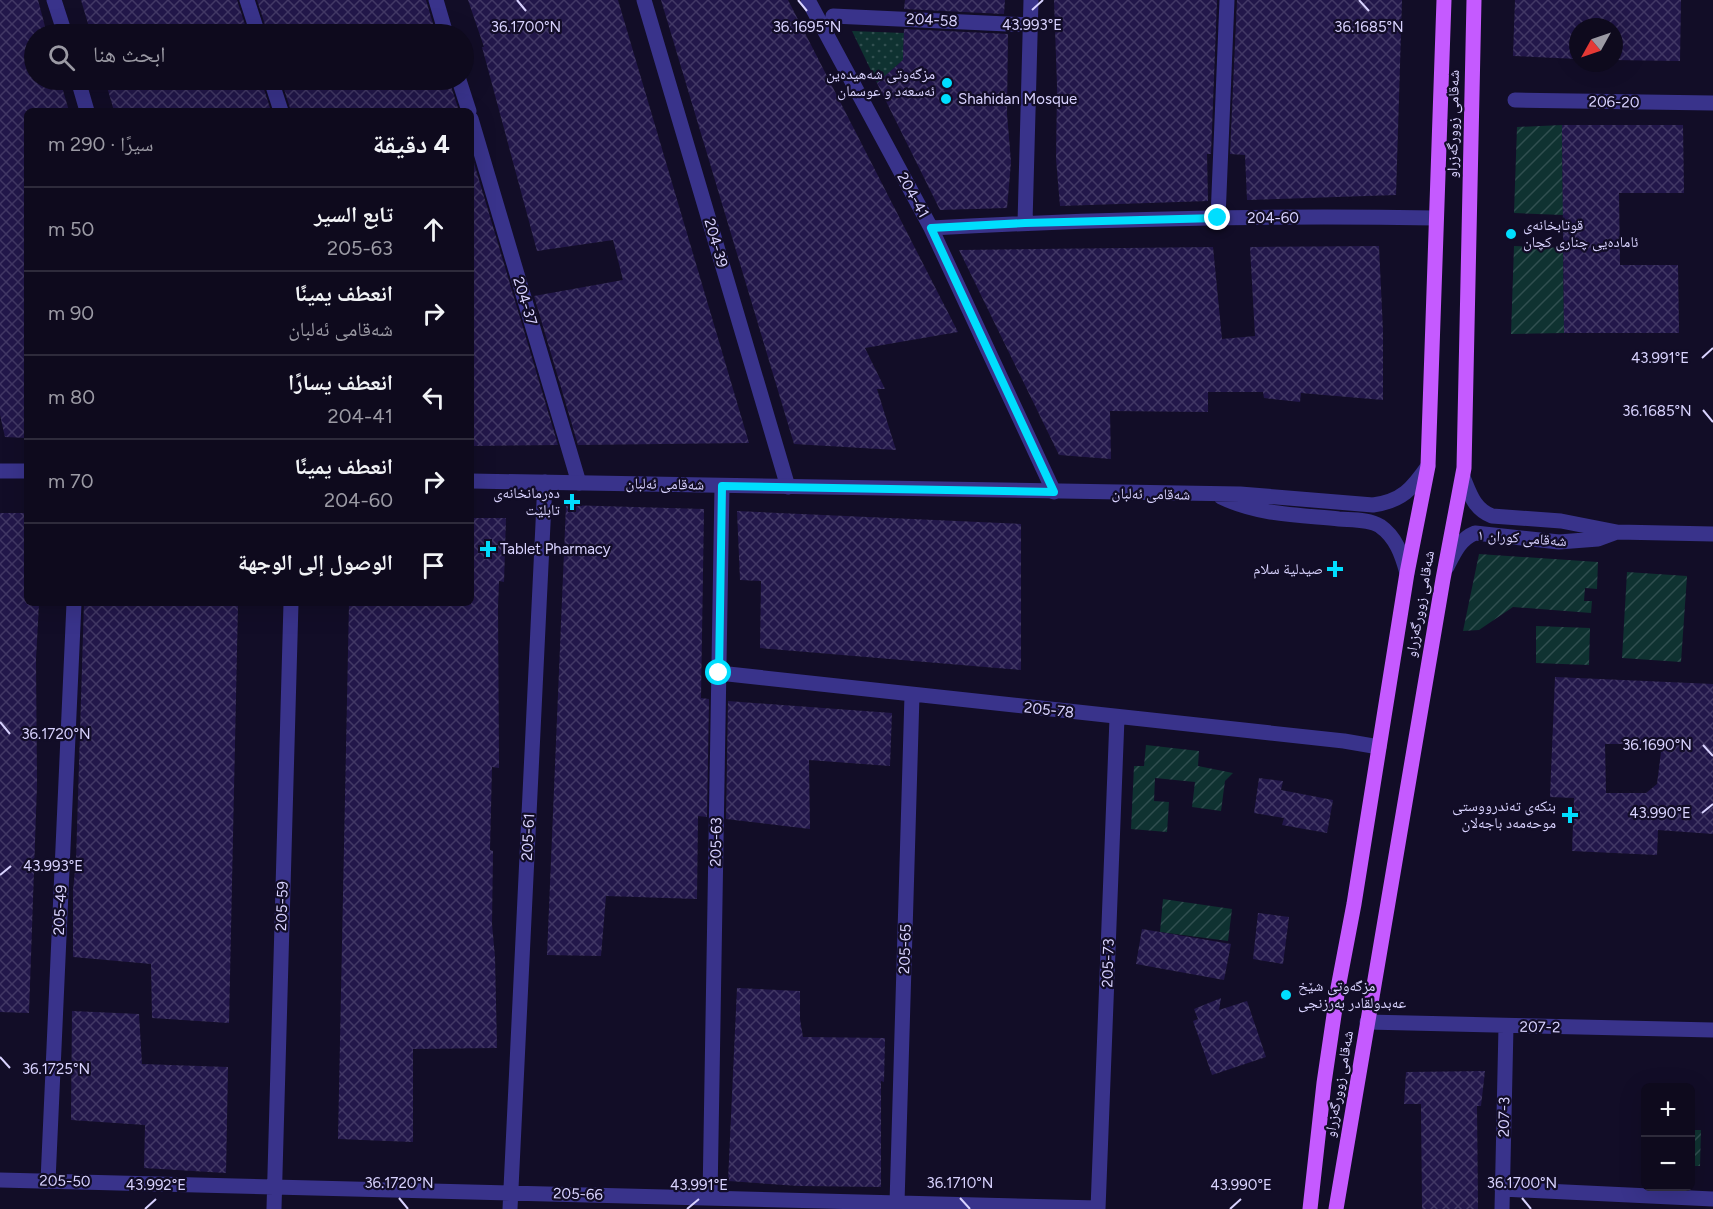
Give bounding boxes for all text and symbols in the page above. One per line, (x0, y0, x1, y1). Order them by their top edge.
street label: 204-58 (906, 10, 958, 30)
text: 43.993°E (1002, 16, 1062, 34)
text: 36.1700°N (491, 18, 561, 36)
text: 36.1695°N (773, 18, 841, 36)
text: 36.1685°N (1334, 18, 1404, 36)
north arrow (1569, 18, 1623, 72)
search box (24, 24, 474, 90)
icon: search (45, 41, 78, 74)
text: ابحث هنا (93, 41, 166, 68)
place label: مزگەوتی شەهیدەین ئەسعەد و عوسمان (826, 65, 935, 101)
street label: شەقامی زوورگەزراو (1443, 70, 1464, 178)
marker: مزگەوتی شەهیدەین ئەسعەد و عوسمان (940, 76, 954, 90)
place label: Shahidan Mosque (958, 90, 1077, 108)
marker: Shahidan Mosque (939, 92, 953, 106)
street label: 206-20 (1588, 93, 1640, 111)
text: 4 دقيقة (373, 128, 450, 160)
text: سيرًا · 290 m (48, 132, 153, 156)
street label: 204-41 (893, 169, 933, 221)
text: تابع السير (314, 201, 393, 228)
route end (1204, 204, 1230, 230)
street label: 204-60 (1247, 209, 1299, 227)
icon: ahead (417, 213, 450, 246)
street label: 204-39 (700, 216, 732, 270)
place label: قوتابخانەی ئامادەیی چناری کچان (1523, 216, 1638, 252)
text: 50 m (48, 217, 94, 241)
marker: قوتابخانەی ئامادەیی چناری کچان (1504, 227, 1518, 241)
text: 205-63 (327, 236, 393, 260)
street label: 204-37 (509, 275, 541, 327)
text: انعطف يمينًا (294, 280, 393, 307)
icon: right (417, 297, 450, 330)
text: 90 m (48, 301, 94, 325)
text: شەقامی ئەلبان (288, 317, 393, 341)
text: 43.991°E (1631, 349, 1689, 367)
text: انعطف يسارًا (288, 369, 393, 396)
icon: left (417, 381, 450, 414)
text: 80 m (48, 385, 95, 409)
text: 36.1685°N (1622, 402, 1692, 420)
text: 204-41 (328, 404, 393, 428)
text: انعطف يمينًا (294, 453, 393, 480)
icon: right (417, 465, 450, 498)
text: 70 m (48, 469, 94, 493)
street label: شەقامی ئەلبان (626, 474, 705, 495)
place label: دەرمانخانەی تابلێت (493, 484, 561, 519)
street label: شەقامی ئەلبان (1112, 484, 1191, 505)
text: 204-60 (324, 488, 393, 512)
marker: دەرمانخانەی تابلێت (565, 495, 579, 509)
street label: شەقامی کوران ١ (1477, 526, 1567, 551)
place label: Tablet Pharmacy (500, 540, 611, 558)
marker: Tablet Pharmacy (481, 542, 495, 556)
text: الوصول إلى الوجهة (238, 549, 393, 576)
icon: arrive (417, 549, 450, 582)
street label: شەقامی زوورگەزراو (1402, 549, 1439, 659)
place label: صیدلیة سلام (1253, 560, 1323, 579)
marker: صیدلیة سلام (1328, 562, 1342, 576)
route start (705, 659, 731, 685)
street label: 205-78 (1023, 698, 1075, 722)
text: 36.1720°N (21, 725, 91, 743)
text: 36.1690°N (1622, 736, 1692, 754)
place label: بنکەی تەندرووستی موحەمەد باجەلان (1452, 797, 1556, 833)
text: 43.990°E (1629, 804, 1691, 822)
marker: بنکەی تەندرووستی موحەمەد باجەلان (1561, 806, 1579, 824)
street label: 205-61 (518, 813, 538, 861)
street label: 205-63 (707, 817, 725, 867)
text: 43.993°E (23, 857, 83, 875)
street label: 205-59 (272, 881, 292, 931)
street label: 205-49 (50, 884, 70, 936)
street label: 205-65 (895, 924, 915, 974)
street label: 205-73 (1098, 938, 1118, 988)
place label: مزگەوتی شێخ عەبدولقادر بەرزنجی (1298, 977, 1406, 1013)
marker: مزگەوتی شێخ عەبدولقادر بەرزنجی (1279, 988, 1293, 1002)
street label: 207-2 (1519, 1018, 1561, 1036)
street label: شەقامی زوورگەزراو (1321, 1029, 1358, 1139)
text: 36.1725°N (22, 1060, 90, 1078)
map controls (1641, 1083, 1695, 1191)
button: + (1641, 1083, 1695, 1137)
street label: 207-3 (1495, 1097, 1513, 1137)
button: − (1641, 1137, 1695, 1191)
street label: 205-50 (39, 1172, 91, 1190)
text: 36.1720°N (364, 1174, 434, 1192)
text: 36.1710°N (927, 1174, 993, 1192)
text: 36.1700°N (1487, 1174, 1557, 1192)
text: 43.992°E (126, 1176, 186, 1194)
text: 43.991°E (670, 1176, 728, 1194)
text: 43.990°E (1210, 1176, 1272, 1194)
street label: 205-66 (553, 1184, 604, 1204)

